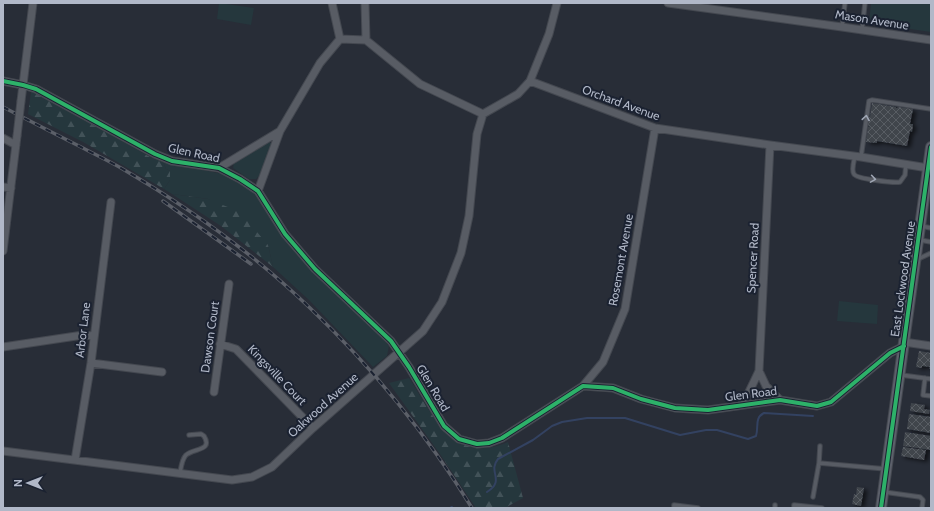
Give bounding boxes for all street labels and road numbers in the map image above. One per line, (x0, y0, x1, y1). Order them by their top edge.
street label: Mason Avenue (834, 6, 910, 33)
street label: Orchard Avenue (580, 82, 662, 124)
street label: Glen Road (167, 140, 221, 165)
street label: Rosemont Avenue (605, 213, 636, 307)
street label: East Lockwood Avenue (887, 220, 918, 338)
street label: Spencer Road (743, 222, 762, 294)
street label: Dawson Court (197, 300, 222, 374)
street label: Arbor Lane (72, 301, 93, 358)
street label: Kingsville Court (245, 341, 310, 408)
street label: Glen Road (414, 361, 453, 414)
street label: Oakwood Avenue (284, 369, 361, 440)
street label: Glen Road (724, 383, 778, 404)

